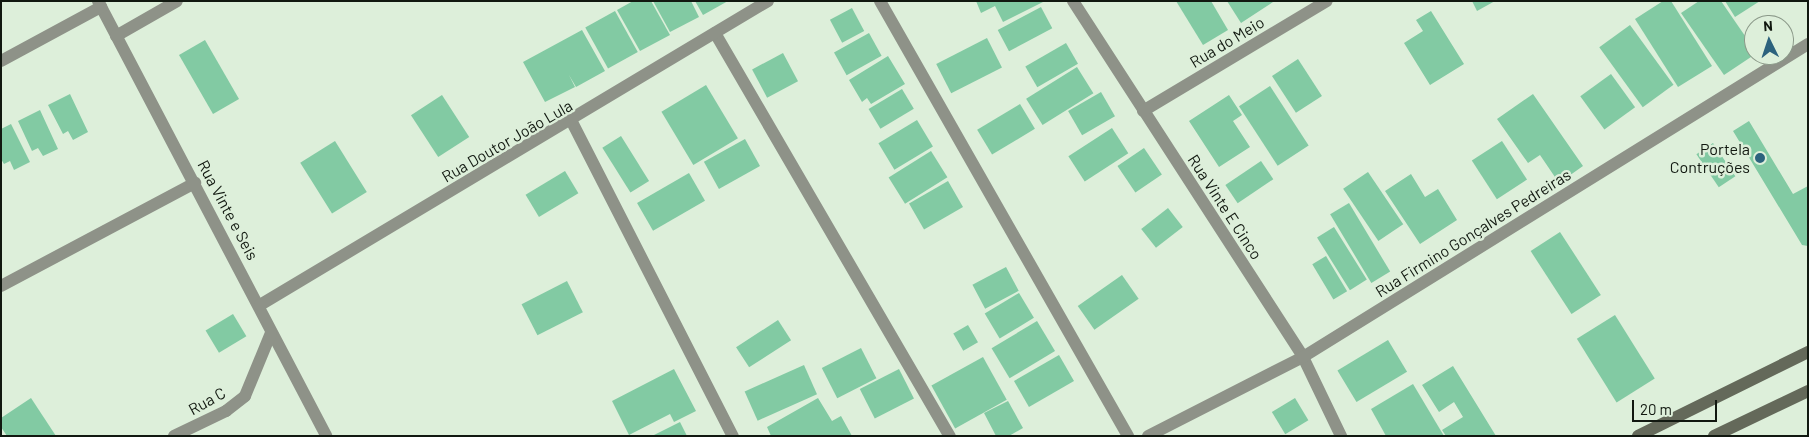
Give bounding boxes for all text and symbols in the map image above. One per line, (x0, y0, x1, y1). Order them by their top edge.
street label: Rua do Meio (1186, 12, 1268, 72)
north arrow (1744, 15, 1794, 65)
text: N (1763, 17, 1773, 34)
street label: Rua Doutor João Lula (438, 96, 576, 186)
place label: Portela Contruções (1670, 139, 1750, 177)
street label: Rua Vinte E Cinco (1184, 151, 1266, 263)
marker: Portela Contruções (1754, 152, 1766, 164)
street label: Rua Vinte e Seis (194, 157, 262, 263)
street label: Rua Firmino Gonçalves Pedreiras (1372, 165, 1574, 301)
street label: Rua C (185, 383, 229, 419)
scale bar (1634, 390, 1719, 422)
text: 20 m (1640, 400, 1672, 418)

